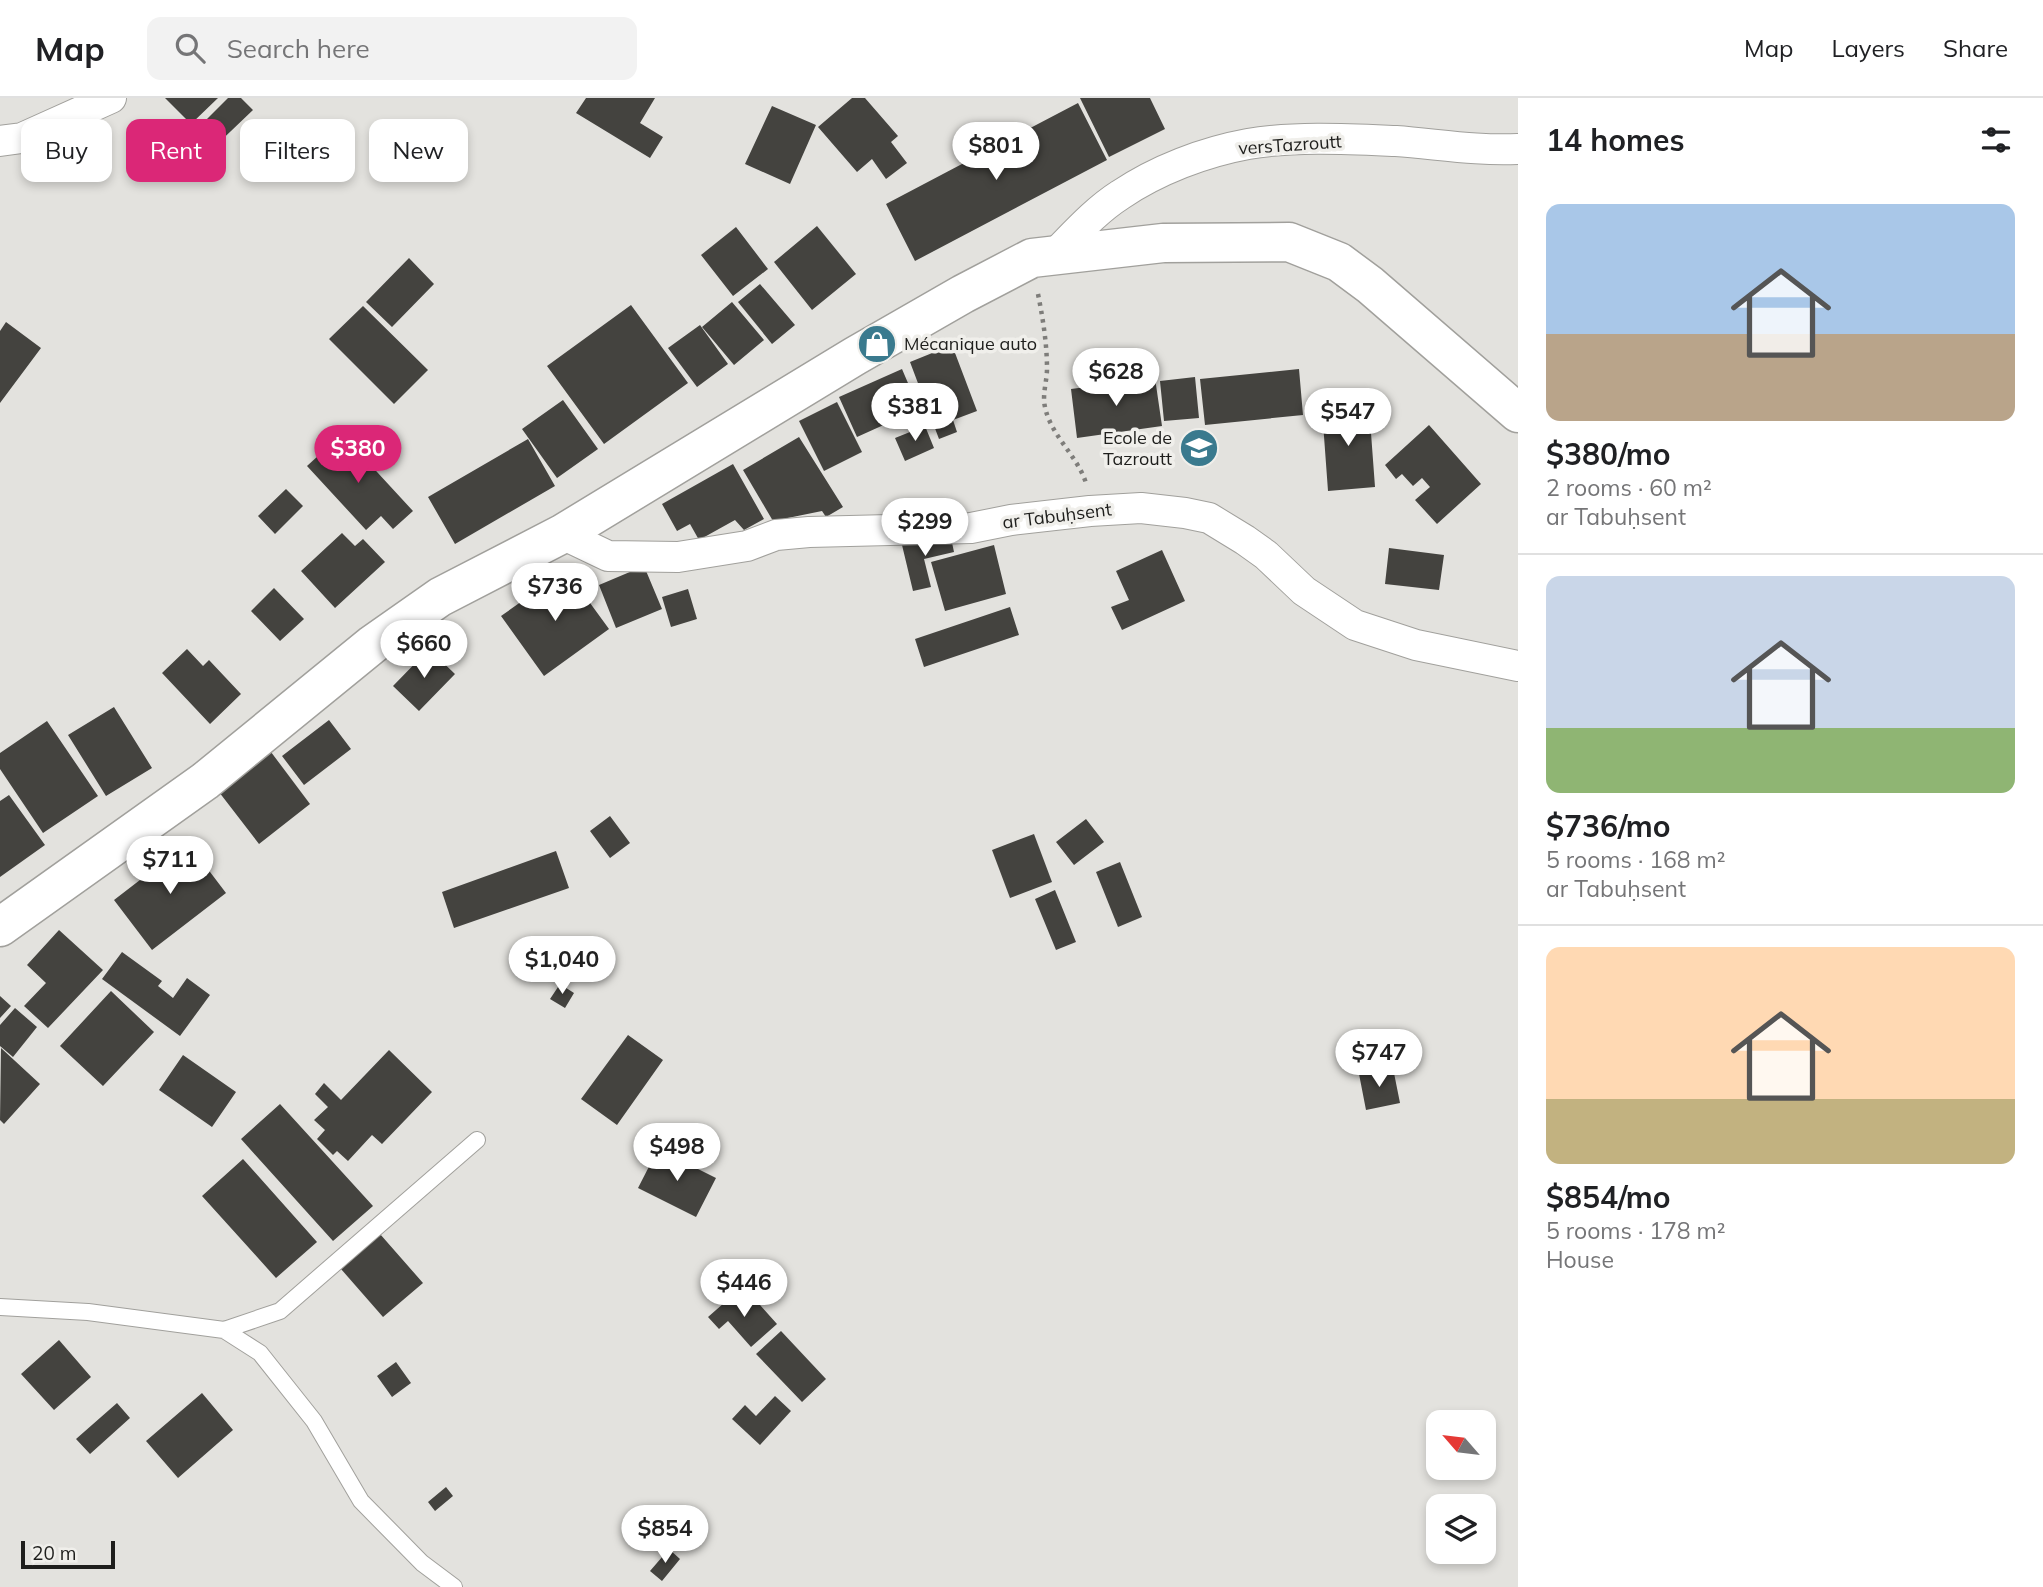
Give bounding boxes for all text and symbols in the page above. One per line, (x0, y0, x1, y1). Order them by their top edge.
search box (147, 17, 637, 80)
text: Map (35, 28, 105, 69)
icon: search (171, 29, 209, 67)
text: Search here (227, 32, 370, 65)
text: Map (1744, 33, 1793, 63)
text: Layers (1831, 33, 1905, 63)
text: Share (1943, 33, 2008, 63)
chip: Buy (21, 119, 112, 182)
chip: Rent (126, 119, 226, 182)
chip: Filters (240, 119, 355, 182)
chip: New (369, 119, 468, 182)
text: 14 homes (1546, 121, 1685, 159)
icon: filters (1977, 121, 2015, 159)
pin: $801 (955, 122, 1037, 182)
street label: versTazroutt (1237, 129, 1342, 160)
text: $801 (968, 130, 1024, 159)
icon: home (1718, 250, 1844, 376)
shop icon: Mécanique auto (856, 323, 898, 365)
place label: Mécanique auto (904, 332, 1037, 355)
pin: $628 (1075, 348, 1157, 408)
text: $628 (1088, 356, 1144, 385)
pin: $381 (874, 384, 956, 443)
pin: $547 (1307, 388, 1389, 448)
text: $381 (887, 391, 943, 420)
text: $547 (1320, 396, 1376, 425)
pin: $380 (317, 426, 399, 485)
place label: Ecole de Tazroutt (1103, 426, 1172, 470)
school or university icon: Ecole de Tazroutt (1178, 427, 1220, 469)
text: $380 (330, 433, 386, 462)
text: $380/mo (1546, 435, 1670, 473)
text: 2 rooms · 60 m² (1546, 473, 1712, 502)
street label: ar Tabuḥsent (1001, 497, 1113, 534)
pin: $299 (884, 498, 966, 558)
text: ar Tabuḥsent (1546, 502, 1686, 531)
text: $299 (897, 506, 953, 535)
pin: $736 (514, 564, 596, 623)
text: $736 (527, 571, 583, 600)
pin: $660 (383, 620, 465, 680)
icon: home (1718, 622, 1844, 748)
text: $660 (396, 628, 452, 657)
text: $736/mo (1546, 807, 1670, 845)
pin: $711 (129, 836, 211, 896)
text: $711 (142, 844, 198, 873)
text: 5 rooms · 168 m² (1546, 845, 1726, 874)
text: ar Tabuḥsent (1546, 874, 1686, 903)
pin: $1,040 (505, 936, 619, 996)
text: $1,040 (525, 944, 599, 973)
icon: home (1718, 993, 1844, 1119)
pin: $747 (1338, 1030, 1420, 1089)
text: $747 (1351, 1037, 1407, 1066)
pin: $498 (636, 1124, 718, 1183)
text: $498 (649, 1131, 705, 1160)
text: $854/mo (1546, 1178, 1670, 1216)
text: 5 rooms · 178 m² (1546, 1216, 1726, 1245)
text: House (1546, 1245, 1614, 1274)
pin: $446 (703, 1260, 785, 1319)
text: $446 (716, 1267, 772, 1296)
north arrow (1426, 1410, 1496, 1480)
map controls (1426, 1410, 1496, 1564)
button: layers (1426, 1494, 1496, 1564)
pin: $854 (624, 1506, 706, 1565)
text: $854 (637, 1513, 693, 1542)
scale bar (21, 1538, 116, 1570)
text: 20 m (32, 1541, 76, 1565)

